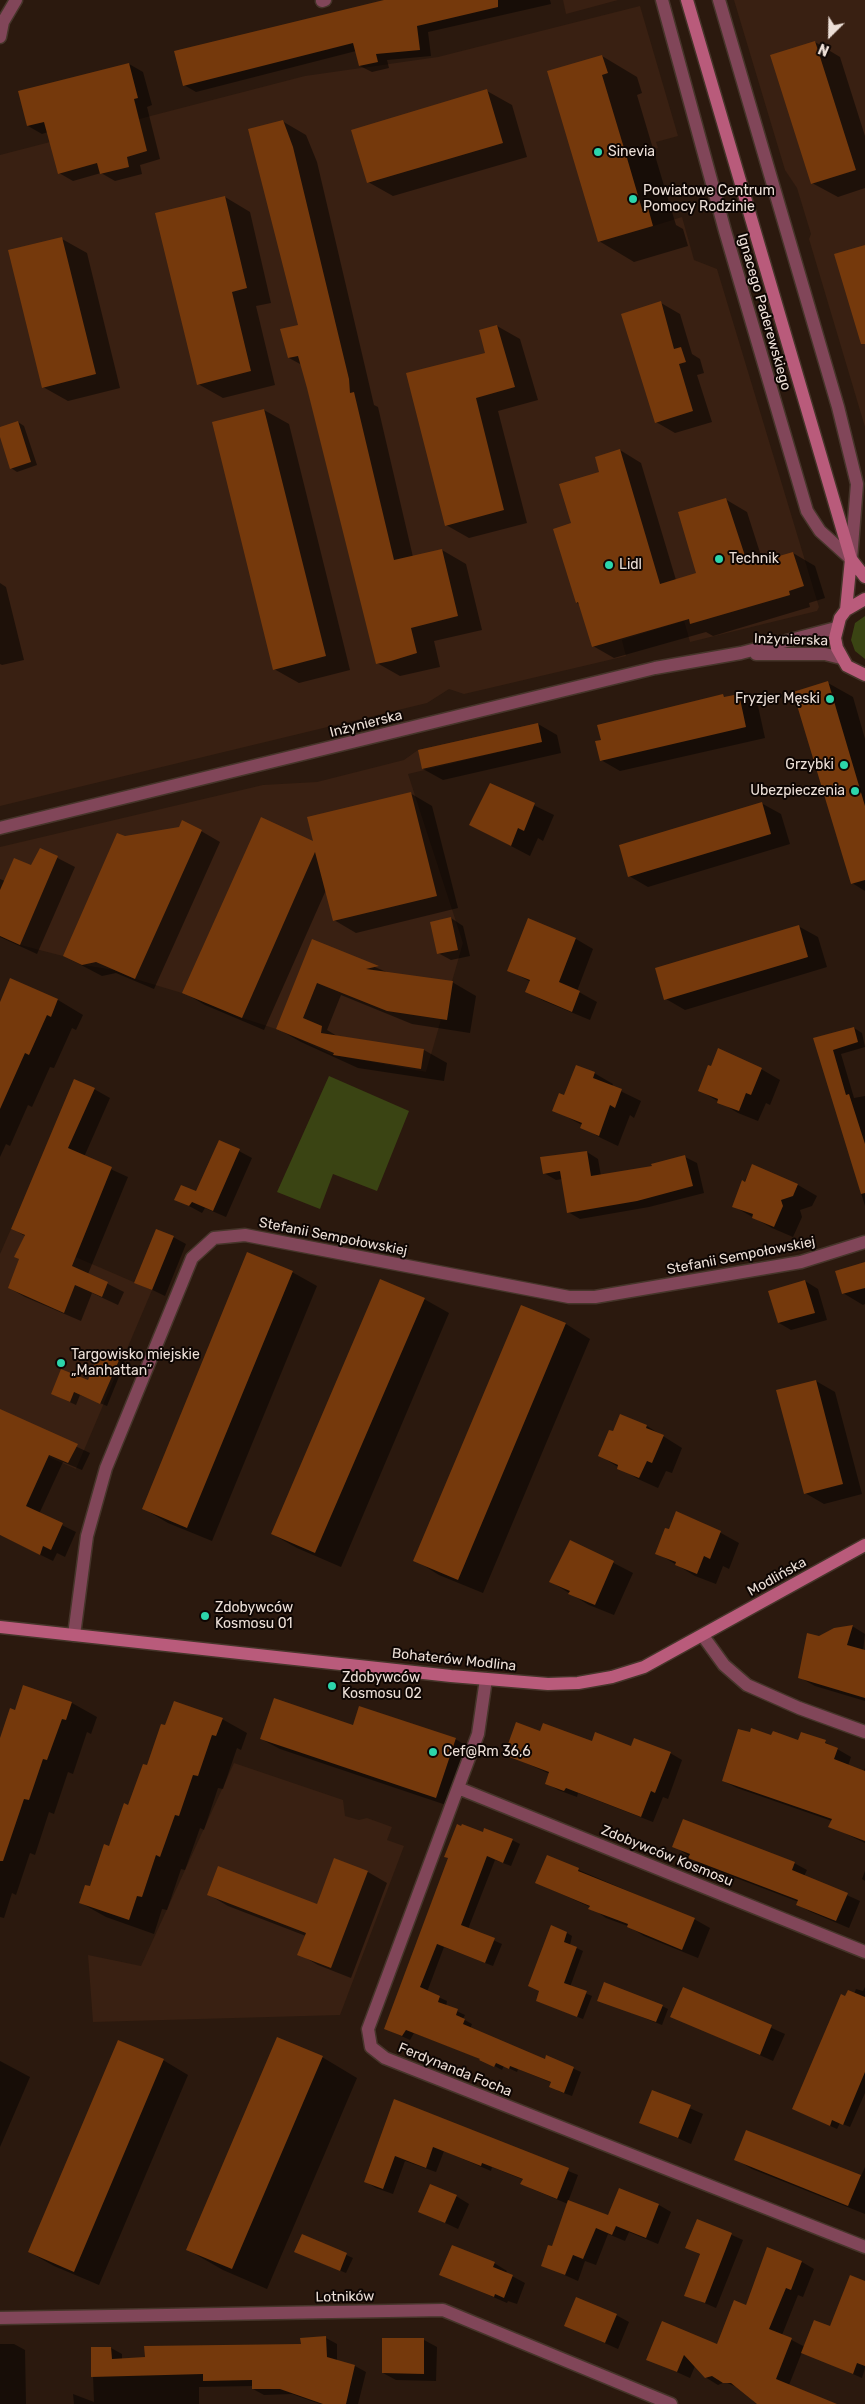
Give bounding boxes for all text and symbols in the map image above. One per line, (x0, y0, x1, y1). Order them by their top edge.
north arrow (805, 10, 855, 60)
text: N (816, 39, 832, 59)
place label: Sinevia (608, 144, 655, 160)
marker: Sinevia (592, 146, 604, 158)
place label: Powiatowe Centrum Pomocy Rodzinie (643, 183, 775, 216)
marker: Powiatowe Centrum Pomocy Rodzinie (627, 193, 639, 205)
street label: Ignacego Paderewskiego (734, 232, 794, 392)
place label: Technik (729, 551, 779, 567)
marker: Technik (713, 553, 725, 565)
place label: Lidl (619, 557, 642, 573)
marker: Lidl (603, 559, 615, 571)
street label: Inżynierska (754, 630, 828, 650)
place label: Fryzjer Męski (735, 691, 820, 707)
marker: Fryzjer Męski (824, 693, 836, 705)
street label: Inżynierska (328, 707, 404, 741)
place label: Grzybki (785, 757, 834, 773)
marker: Grzybki (838, 759, 850, 771)
place label: Ubezpieczenia (750, 783, 845, 799)
marker: Ubezpieczenia (849, 785, 861, 797)
street label: Stefanii Sempołowskiej (257, 1214, 409, 1260)
street label: Stefanii Sempołowskiej (665, 1233, 817, 1279)
place label: Targowisko miejskie „Manhattan” (71, 1347, 200, 1380)
marker: Targowisko miejskie „Manhattan” (55, 1357, 67, 1369)
street label: Modlińska (745, 1554, 809, 1600)
place label: Zdobywców Kosmosu 01 (215, 1600, 293, 1632)
marker: Zdobywców Kosmosu 01 (199, 1610, 211, 1622)
street label: Bohaterów Modlina (391, 1645, 517, 1675)
place label: Zdobywców Kosmosu 02 (342, 1670, 422, 1702)
marker: Zdobywców Kosmosu 02 (326, 1680, 338, 1692)
place label: Cef@Rm 36,6 (443, 1744, 531, 1760)
marker: Cef@Rm 36,6 (427, 1746, 439, 1758)
street label: Zdobywców Kosmosu (599, 1822, 735, 1890)
street label: Ferdynanda Focha (396, 2039, 514, 2101)
street label: Lotników (315, 2288, 375, 2306)

